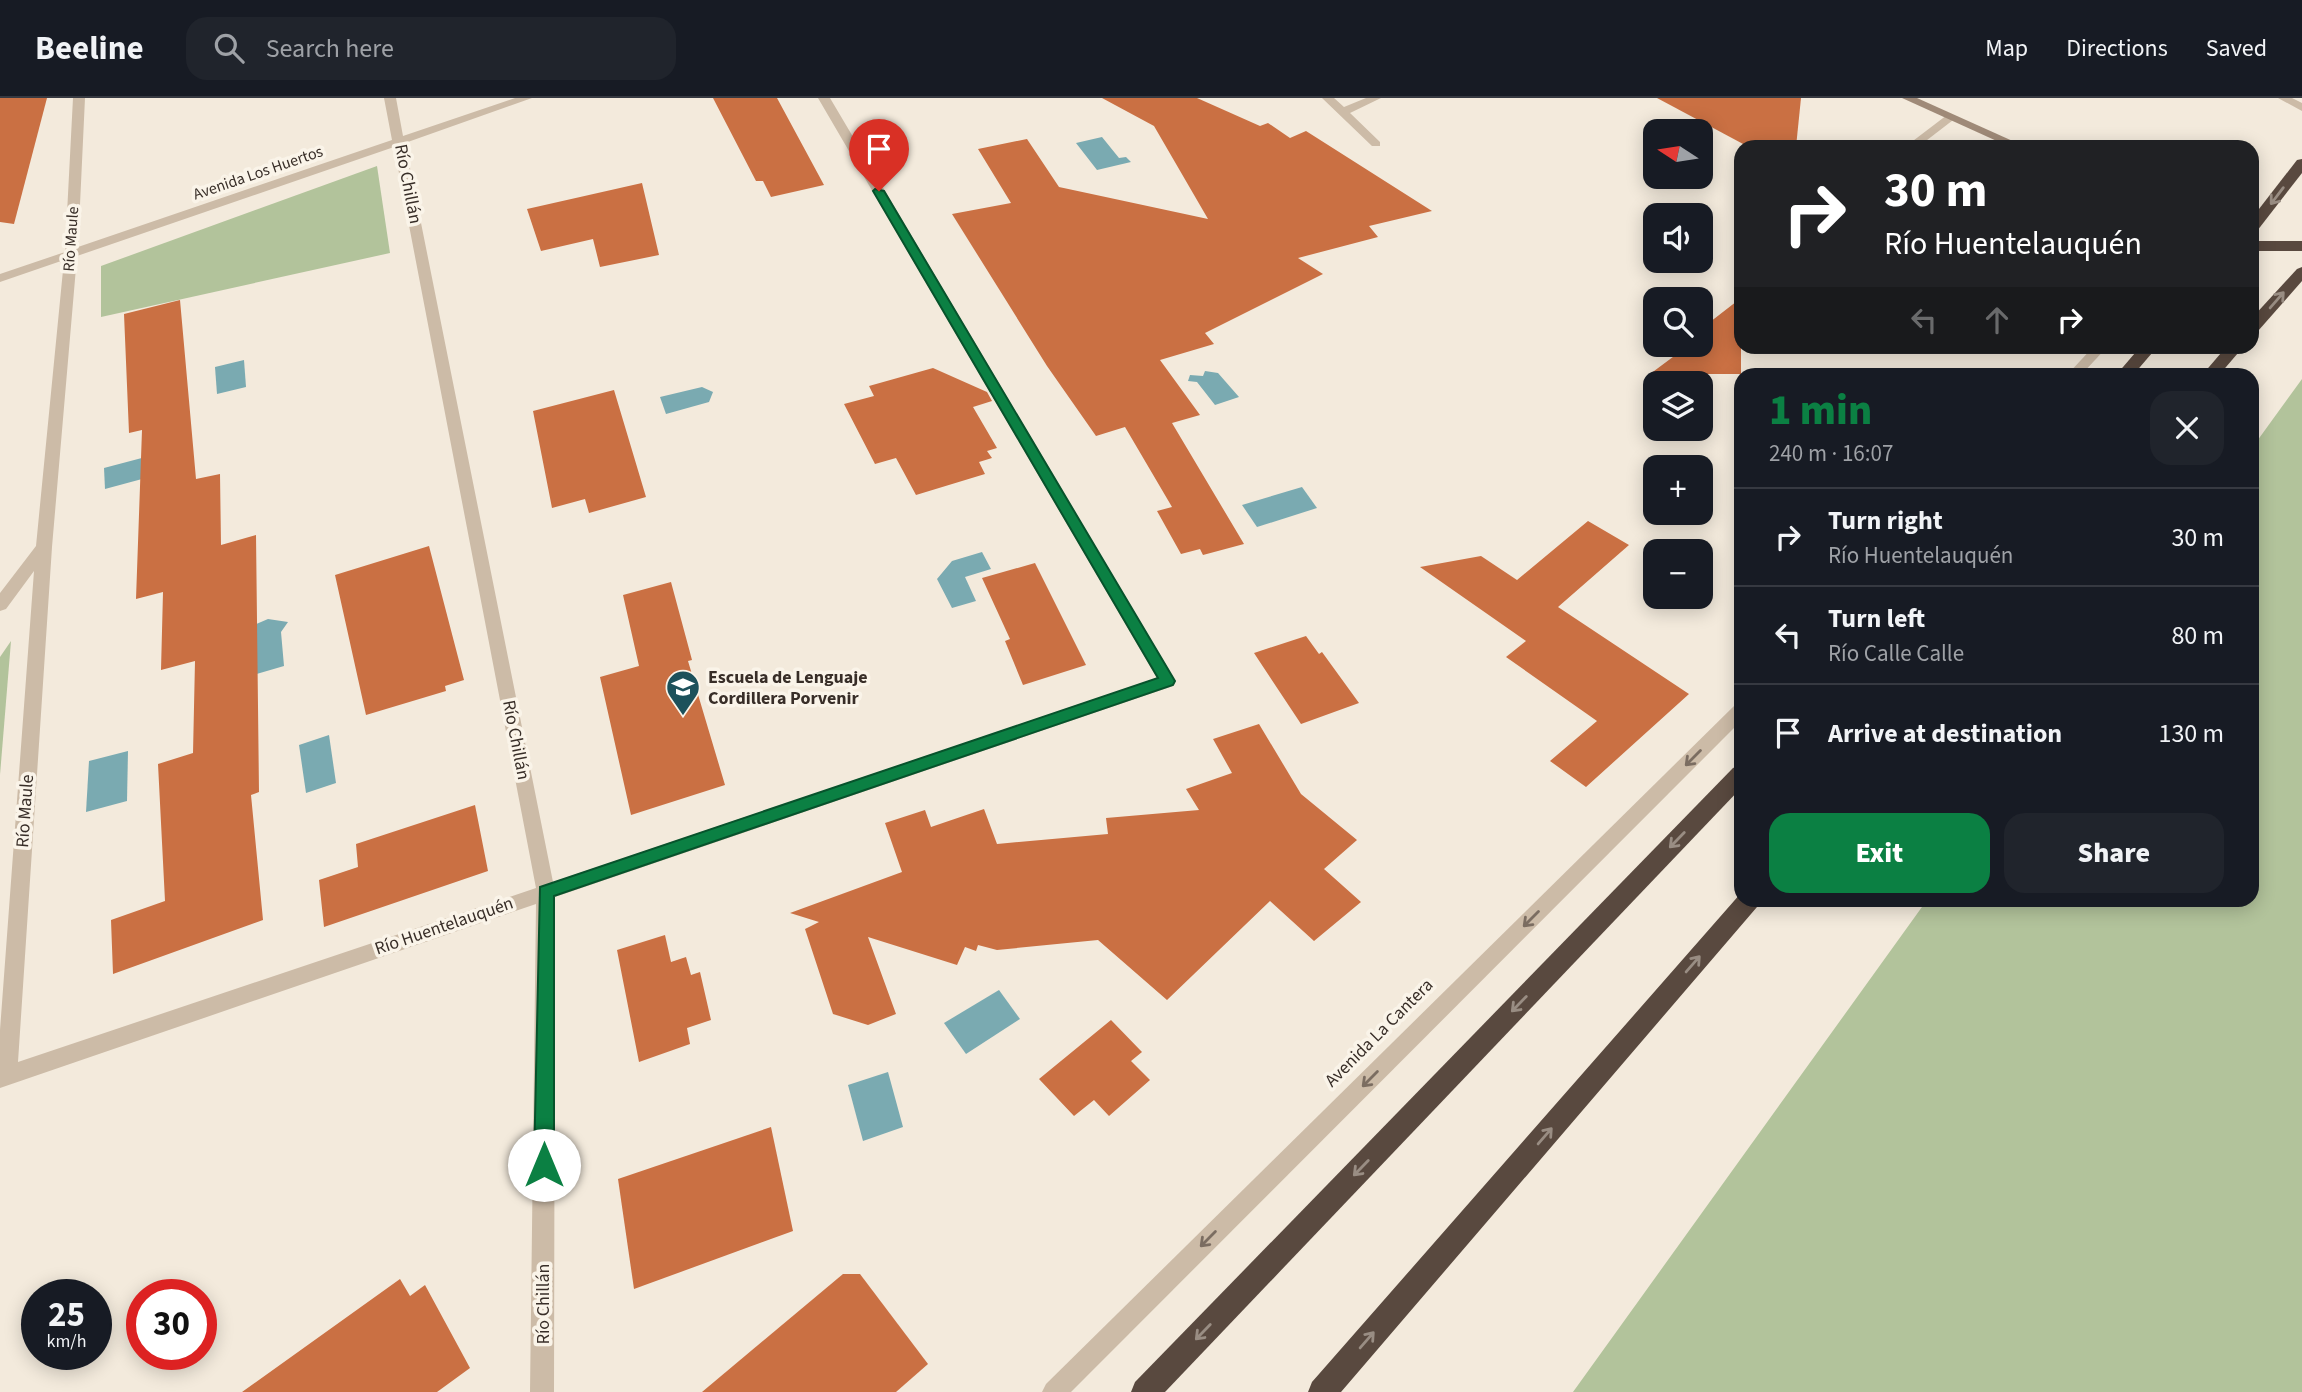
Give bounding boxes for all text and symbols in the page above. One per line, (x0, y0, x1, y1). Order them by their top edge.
search box (186, 17, 676, 80)
text: Beeline (35, 25, 144, 72)
icon: search (210, 29, 248, 67)
text: Search here (266, 30, 394, 67)
text: Map (1985, 31, 2028, 66)
text: Directions (2066, 31, 2168, 66)
text: Saved (2206, 31, 2267, 66)
pin (849, 119, 909, 191)
north arrow (1643, 119, 1713, 189)
map controls (1643, 119, 1713, 609)
icon: arrive (860, 130, 898, 168)
street label: Avenida Los Huertos (190, 140, 326, 206)
street label: Río Chillán (388, 142, 428, 226)
text: 30 m (1884, 156, 1988, 226)
icon: right (1769, 168, 1860, 259)
one-way arrow (2270, 186, 2285, 204)
button: sound (1643, 203, 1713, 273)
street label: Río Maule (58, 206, 84, 272)
text: Río Huentelauquén (1884, 221, 2142, 267)
button: search (1643, 287, 1713, 357)
one-way arrow (2269, 291, 2285, 309)
icon: left (1905, 301, 1943, 339)
icon: ahead (1978, 301, 2016, 339)
icon: right (2051, 301, 2089, 339)
button: layers (1643, 371, 1713, 441)
text: 1 min (1769, 381, 1872, 441)
button: close (2150, 391, 2224, 465)
text: 240 m · 16:07 (1769, 437, 1893, 470)
button: + (1643, 455, 1713, 525)
text: Turn right (1828, 502, 1943, 539)
icon: right (1769, 518, 1807, 556)
text: 30 m (2171, 519, 2224, 556)
button: − (1643, 539, 1713, 609)
text: Río Huentelauquén (1828, 539, 2013, 572)
text: Turn left (1828, 600, 1925, 637)
icon: left (1769, 616, 1807, 654)
text: 80 m (2171, 617, 2224, 654)
text: Río Calle Calle (1828, 637, 1964, 670)
place label: Escuela de Lenguaje Cordillera Porvenir (708, 665, 868, 711)
school or university icon: Escuela de Lenguaje Cordillera Porvenir (664, 668, 702, 717)
street label: Río Chillán (496, 698, 536, 782)
icon: arrive (1769, 714, 1807, 752)
text: Arrive at destination (1828, 715, 2062, 752)
text: 130 m (2158, 715, 2224, 752)
one-way arrow (1684, 750, 1701, 767)
street label: Río Maule (10, 773, 40, 849)
button: Exit (1769, 813, 1990, 893)
button: Share (2004, 813, 2224, 893)
one-way arrow (1668, 832, 1685, 849)
street label: Río Huentelauquén (371, 891, 517, 961)
one-way arrow (1523, 910, 1540, 927)
one-way arrow (1685, 955, 1701, 973)
street label: Avenida La Cantera (1319, 973, 1439, 1093)
one-way arrow (1511, 995, 1528, 1012)
one-way arrow (1361, 1070, 1378, 1087)
one-way arrow (1537, 1127, 1553, 1145)
position arrow (507, 1128, 581, 1202)
one-way arrow (1353, 1159, 1370, 1176)
one-way arrow (1200, 1230, 1217, 1247)
street label: Río Chillán (531, 1264, 556, 1344)
speed limit sign: 30 (126, 1279, 217, 1370)
text: 25 (48, 1290, 85, 1340)
one-way arrow (1195, 1323, 1212, 1340)
text: km/h (47, 1329, 86, 1354)
one-way arrow (1359, 1332, 1375, 1350)

